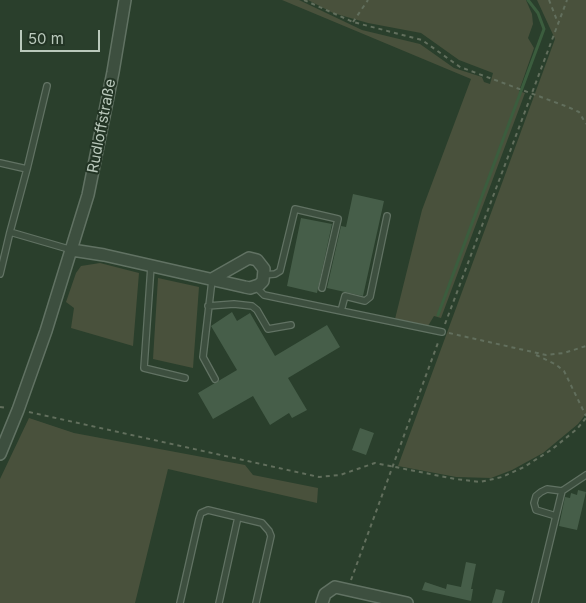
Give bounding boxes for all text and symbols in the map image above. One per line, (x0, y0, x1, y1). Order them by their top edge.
scale bar (22, 20, 102, 52)
text: 50 m (28, 29, 64, 48)
street label: Rudloffstraße (84, 77, 120, 175)

